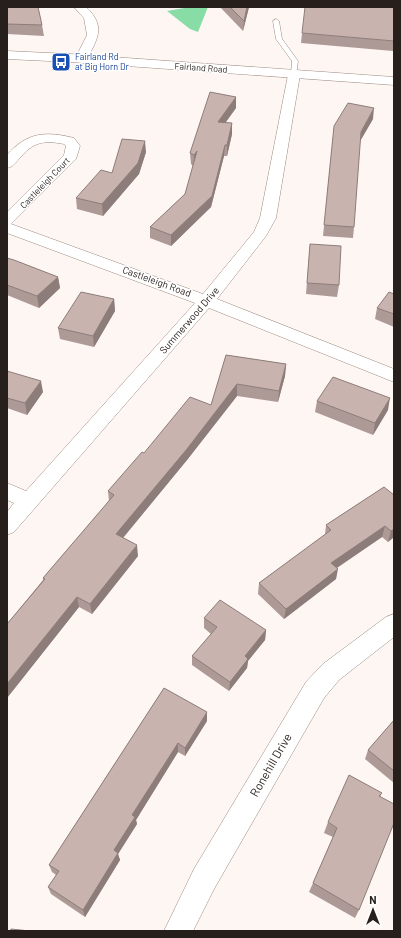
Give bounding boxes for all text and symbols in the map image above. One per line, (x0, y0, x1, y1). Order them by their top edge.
bus stop icon: Fairland Rd at Big Horn Dr (50, 51, 72, 73)
place label: Fairland Rd at Big Horn Dr (75, 51, 129, 72)
street label: Fairland Road (174, 60, 228, 75)
street label: Castleleigh Court (17, 155, 72, 211)
street label: Castleleigh Road (121, 263, 193, 299)
street label: Summerwood Drive (157, 284, 221, 356)
street label: Ronehill Drive (246, 730, 294, 799)
north arrow (353, 890, 393, 930)
text: N (369, 893, 377, 906)

